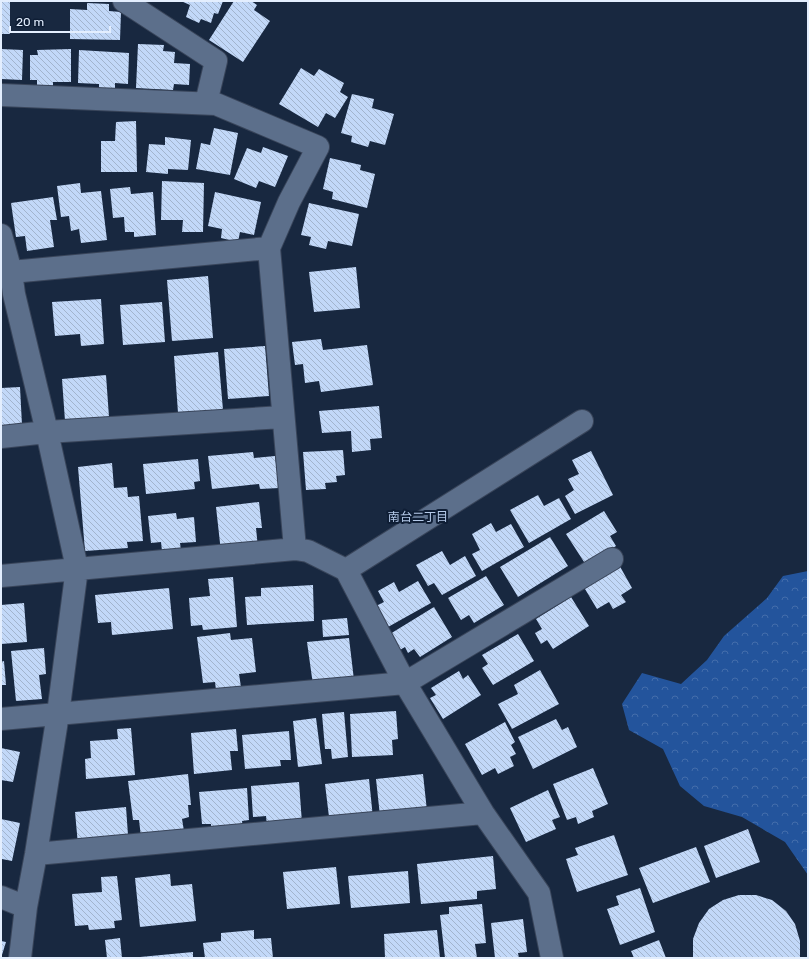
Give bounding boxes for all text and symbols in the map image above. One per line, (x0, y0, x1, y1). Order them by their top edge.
scale bar (10, 8, 110, 34)
text: 20 m (16, 15, 44, 29)
district label: 南台二丁目 (388, 510, 448, 524)

